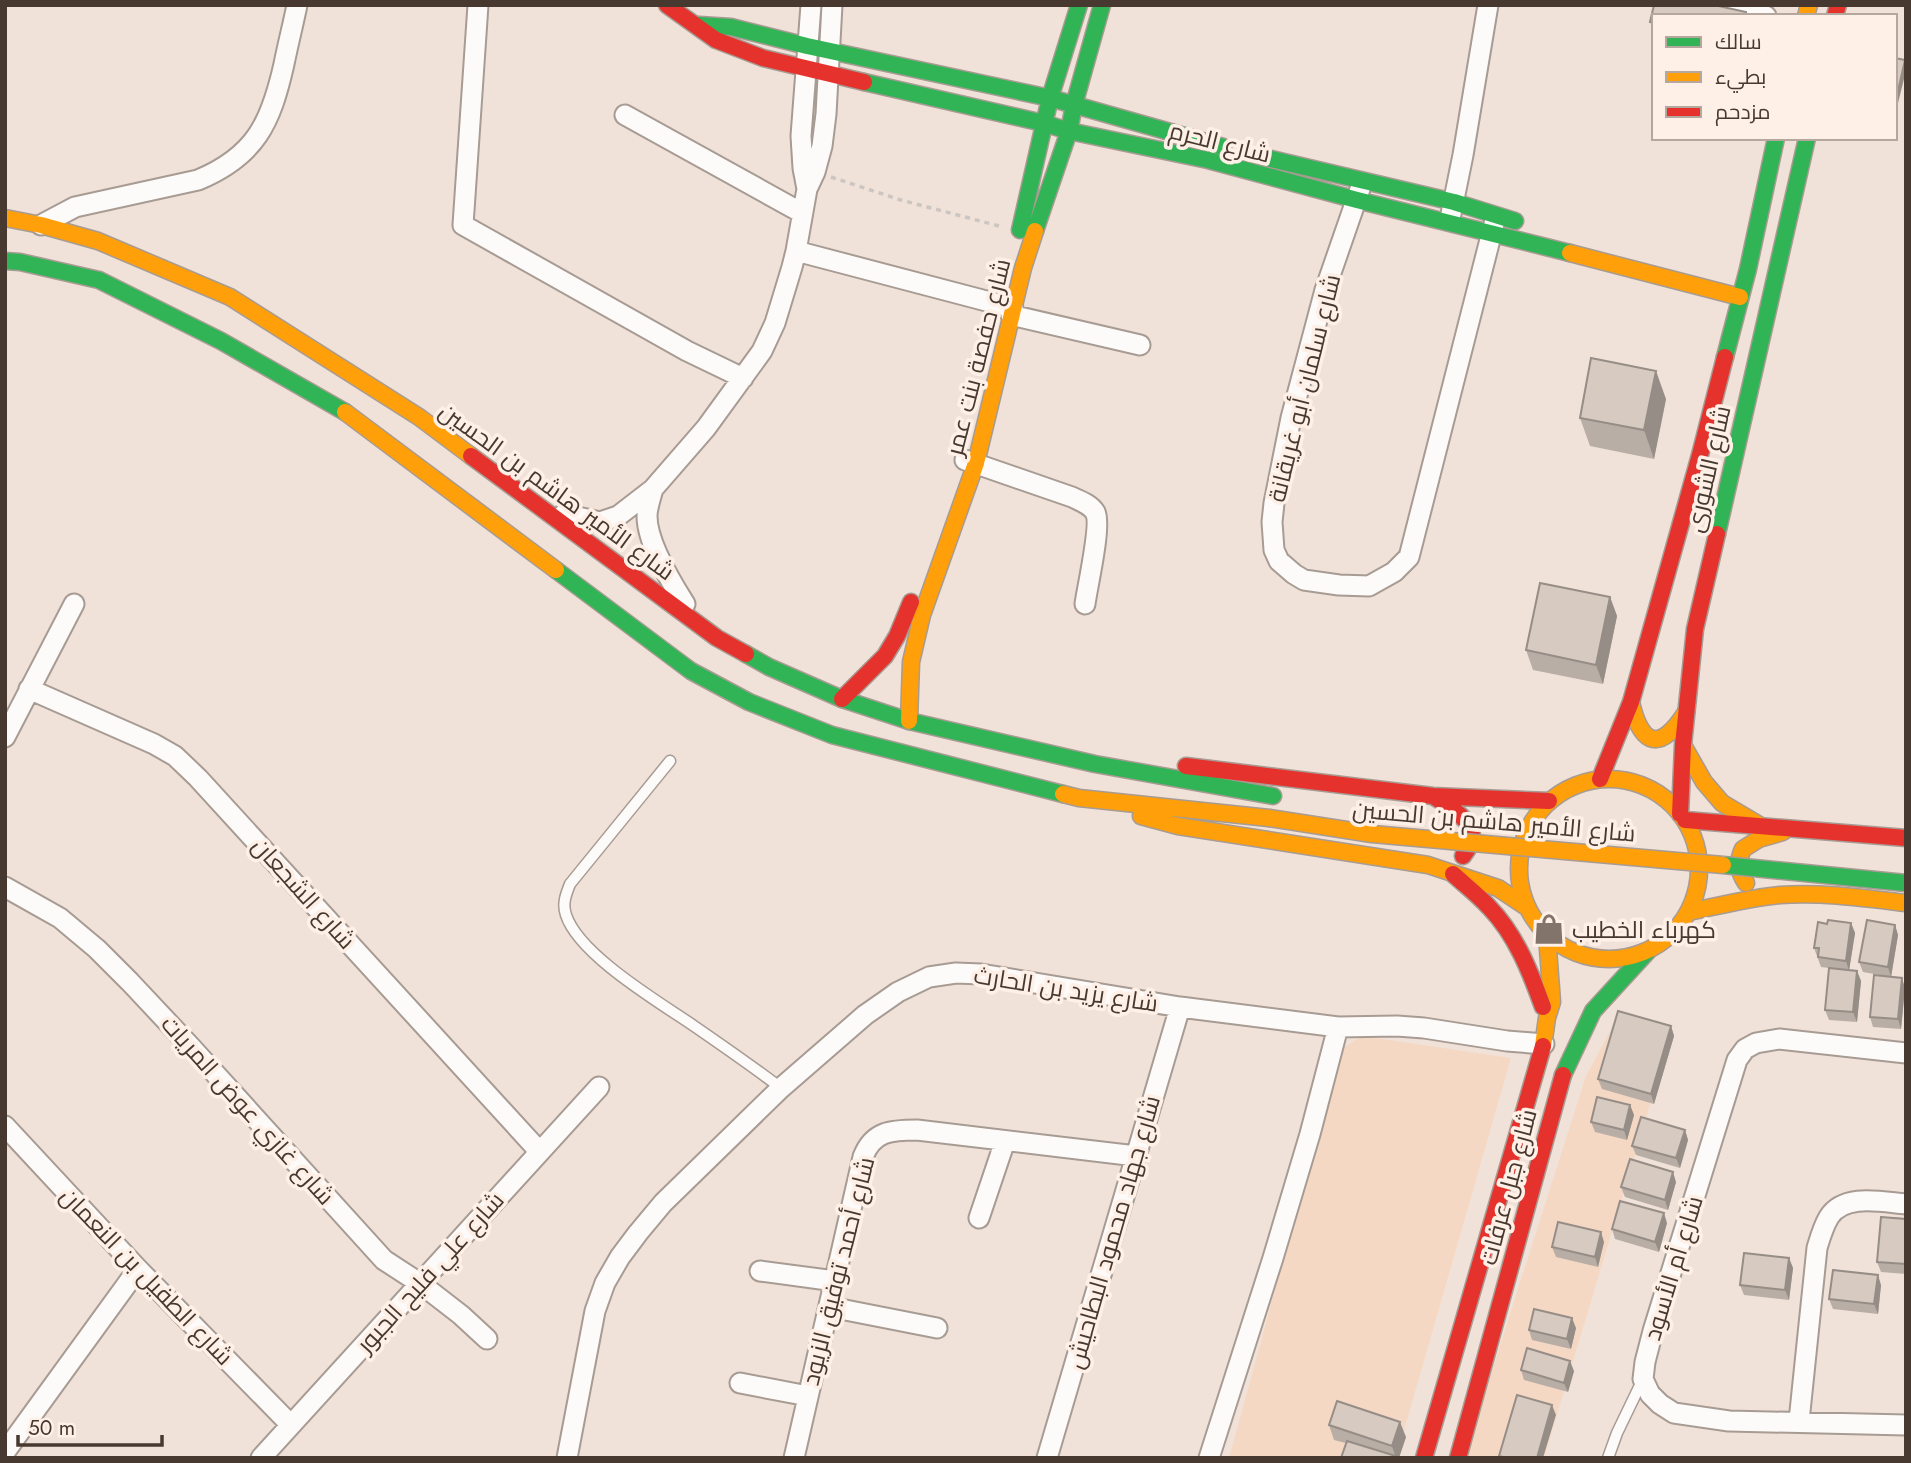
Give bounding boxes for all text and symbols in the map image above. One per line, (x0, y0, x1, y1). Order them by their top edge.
legend (1652, 14, 1897, 140)
text: سالك (1715, 27, 1762, 57)
text: بطيء (1715, 62, 1766, 93)
text: مزدحم (1715, 97, 1770, 127)
street label: شارع الحرم (1166, 113, 1274, 171)
street label: شارع حفصة بنت عمر (936, 255, 1019, 461)
street label: شارع سلمان أبو غريقانة (1259, 270, 1349, 506)
street label: شارع الأمير هاشم بن الحسين (432, 393, 682, 589)
street label: شارع الشورى (1676, 402, 1740, 536)
street label: شارع الأمير هاشم بن الحسين (1351, 791, 1637, 851)
street label: شارع الشجعان (244, 829, 364, 957)
shop icon: كهرباء الخطيب (1532, 912, 1566, 946)
place label: كهرباء الخطيب (1572, 912, 1716, 947)
street label: شارع يزيد بن الحارث (971, 957, 1161, 1021)
street label: شارع غازي عوض المريات (152, 1007, 343, 1213)
street label: شارع جهاد محمود البطاحيش (1057, 1091, 1169, 1373)
street label: شارع جبل عرفات (1470, 1105, 1546, 1269)
street label: شارع أحمد توفيق الزيود (793, 1153, 883, 1389)
street label: شارع الطفيل بن النعمان (52, 1179, 242, 1373)
street label: شارع علي فليح الجبور (347, 1184, 514, 1363)
street label: شارع أم الأسود (1634, 1191, 1712, 1345)
scale bar (18, 1404, 161, 1448)
text: 50 m (28, 1413, 75, 1443)

